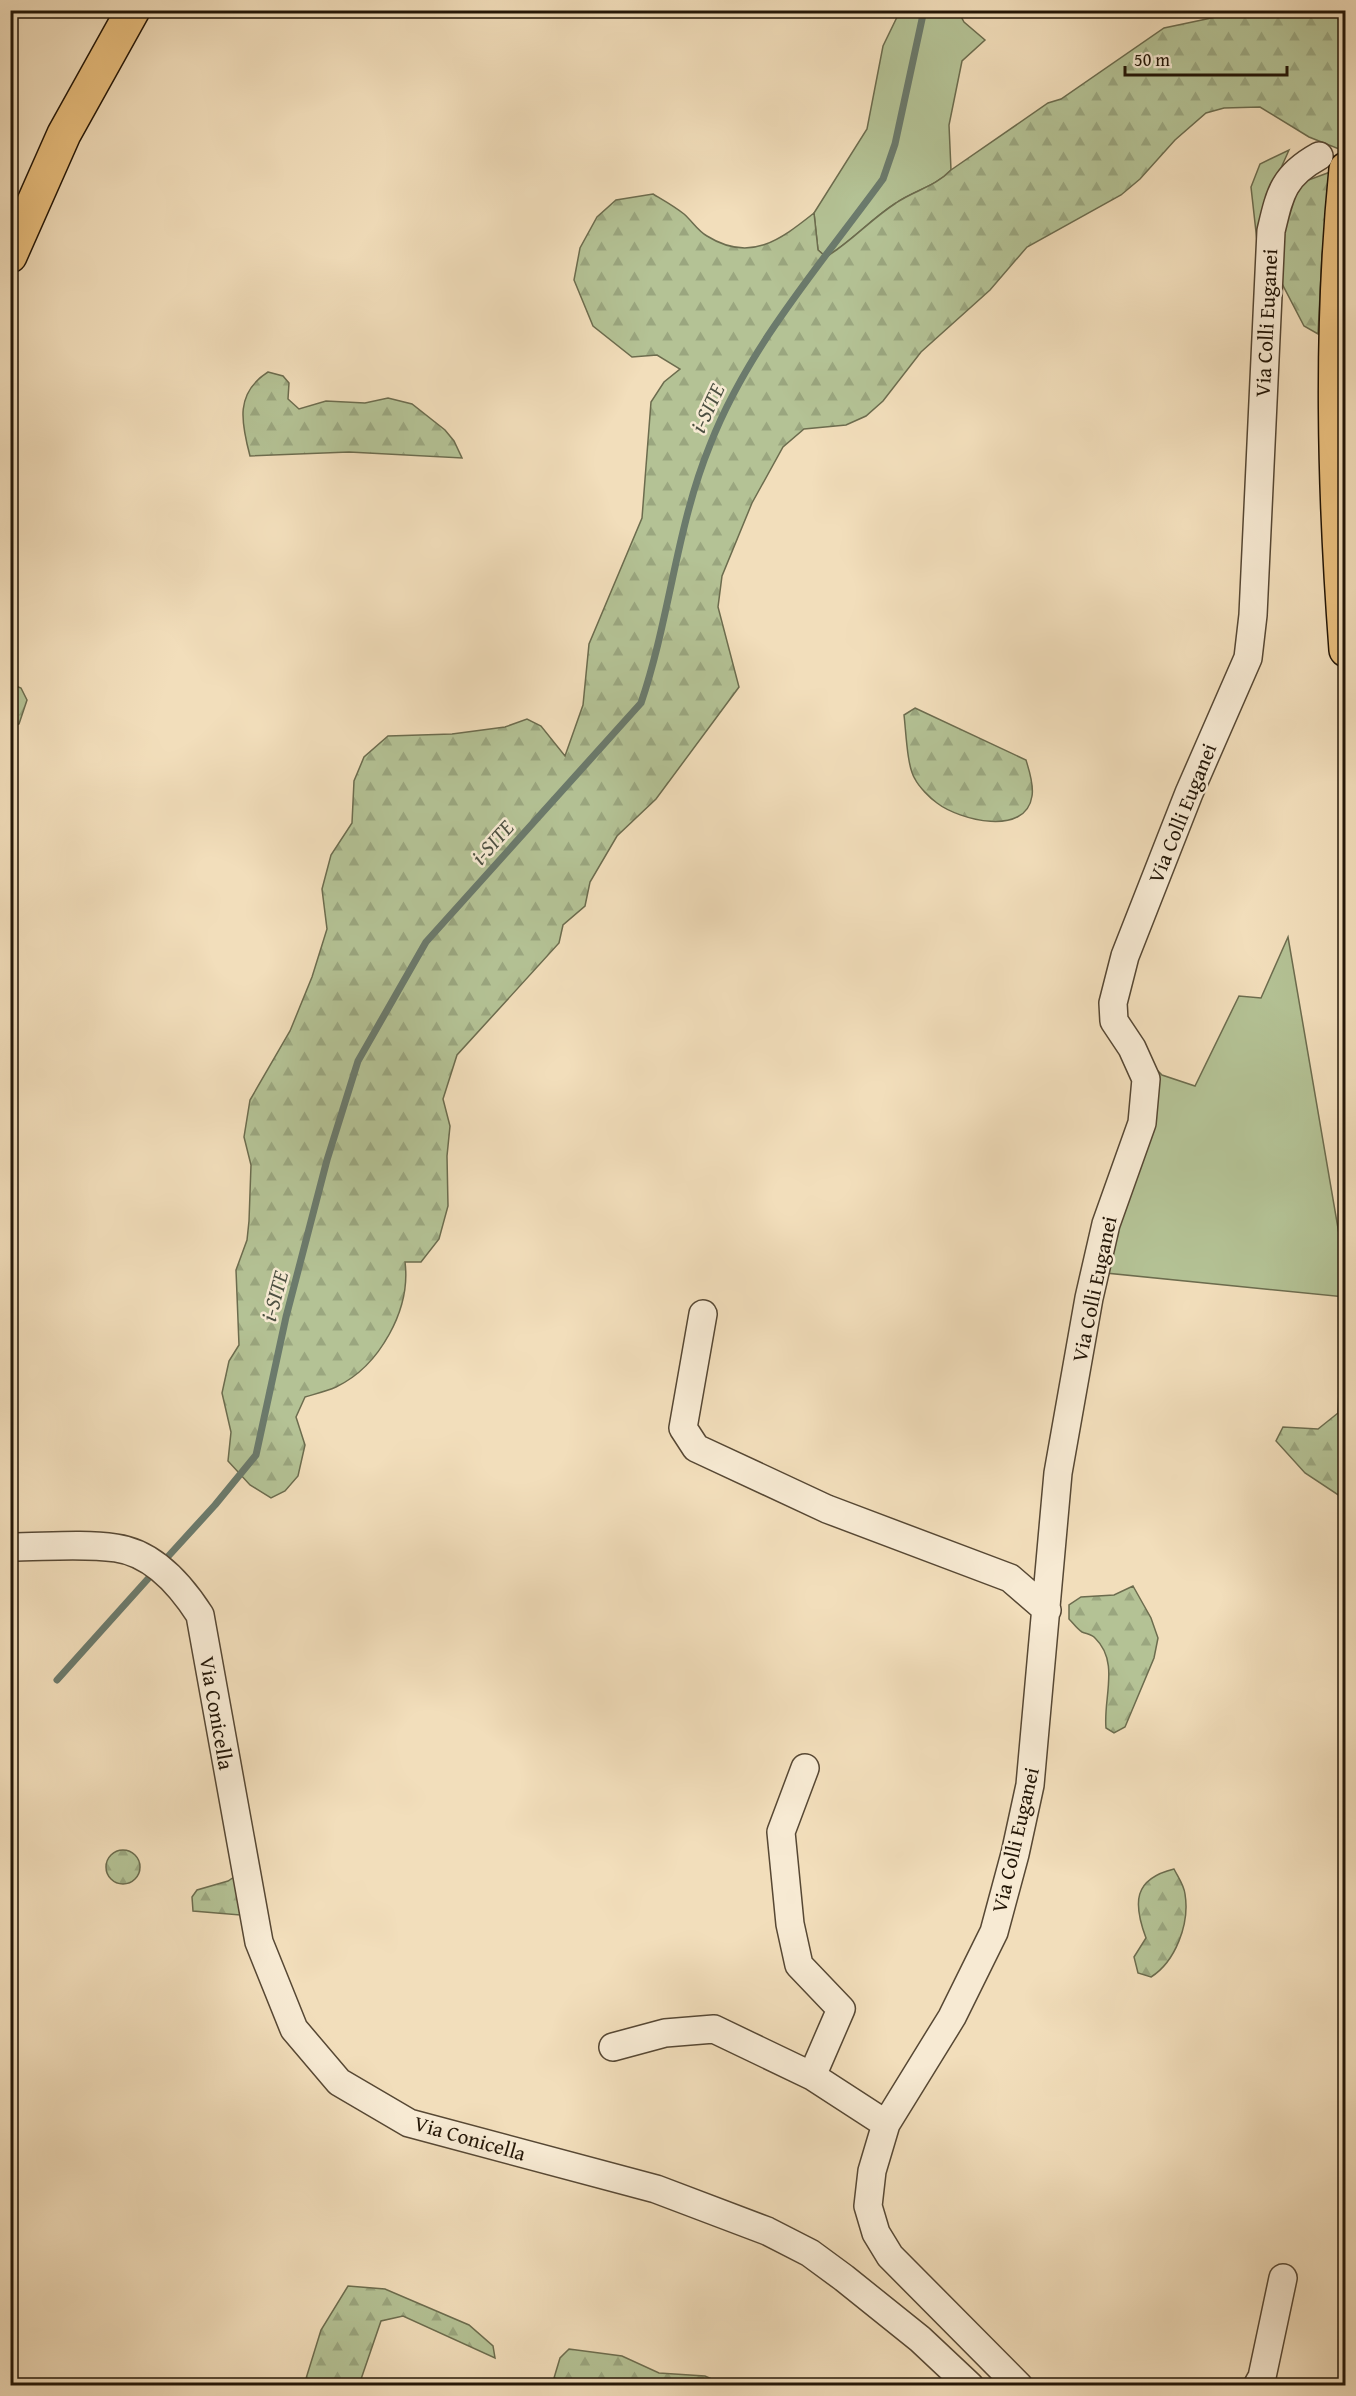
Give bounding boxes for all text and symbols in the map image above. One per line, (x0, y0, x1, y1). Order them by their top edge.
scale bar (1125, 39, 1287, 77)
text: 50 m (1134, 46, 1170, 73)
street label: Via Colli Euganei (1247, 248, 1285, 398)
water label: i-SITE (682, 378, 733, 438)
street label: Via Colli Euganei (1140, 738, 1224, 888)
water label: i-SITE (463, 812, 521, 872)
street label: Via Colli Euganei (1063, 1213, 1125, 1365)
water label: i-SITE (252, 1267, 296, 1325)
street label: Via Conicella (192, 1654, 242, 1772)
street label: Via Colli Euganei (983, 1764, 1047, 1916)
street label: Via Conicella (411, 2107, 530, 2169)

